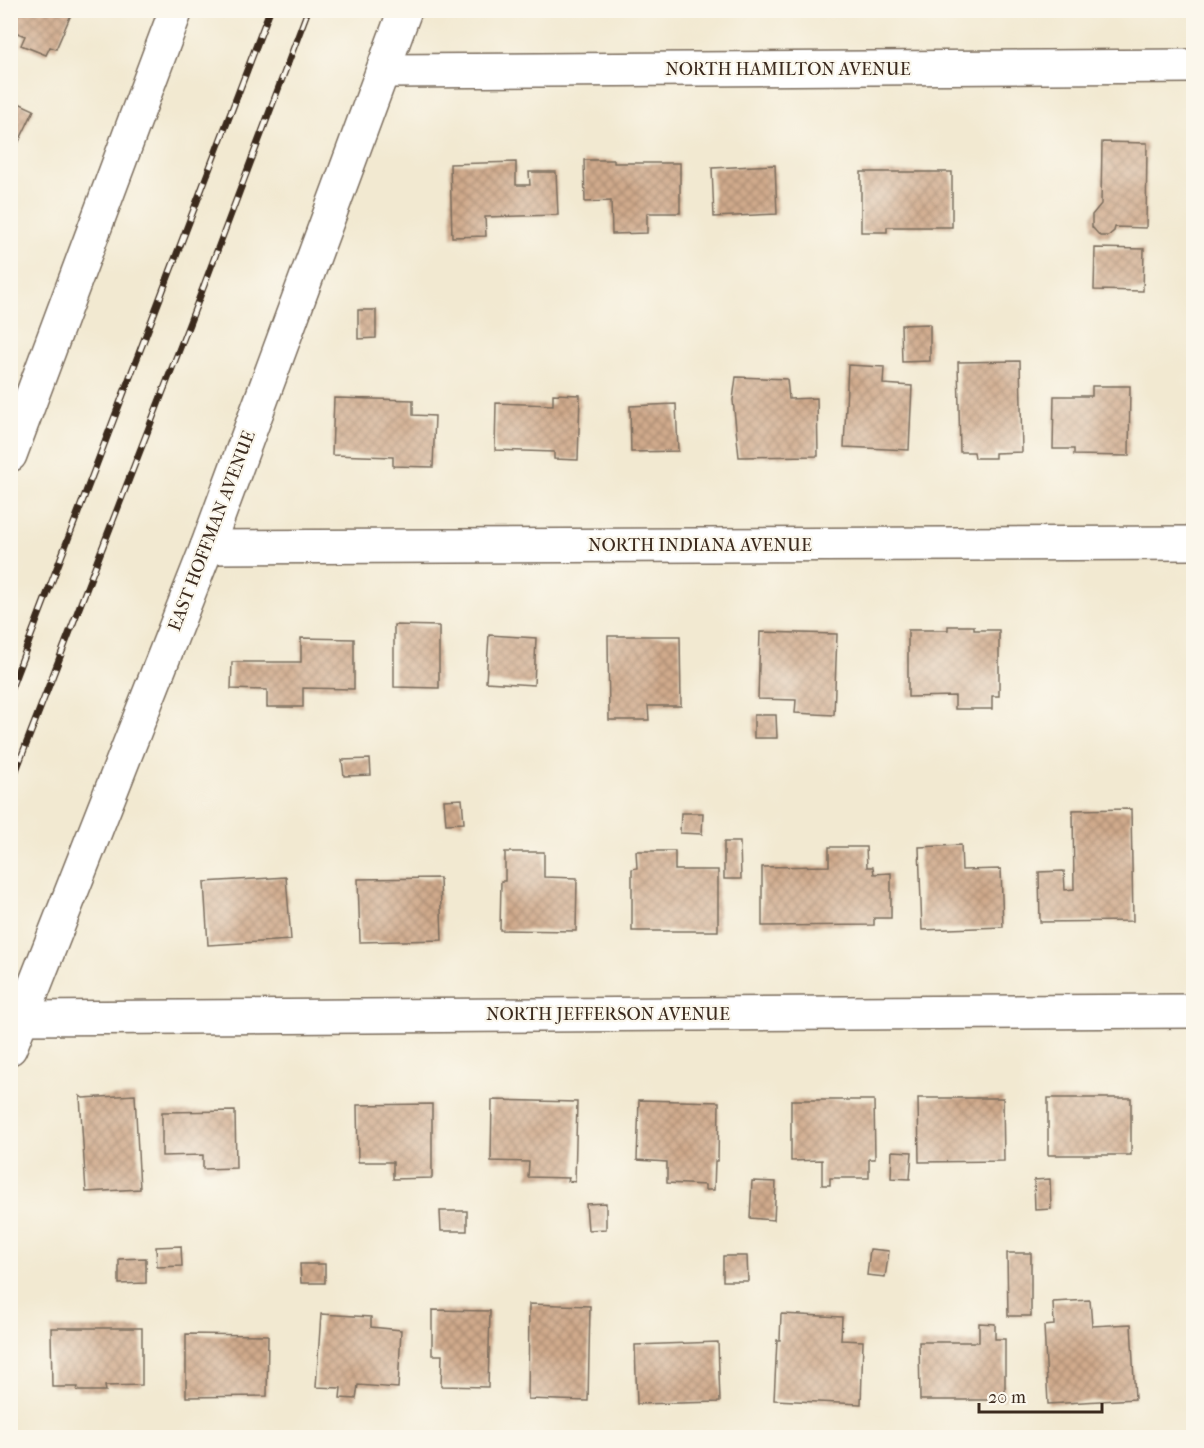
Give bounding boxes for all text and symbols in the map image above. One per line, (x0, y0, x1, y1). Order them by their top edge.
street label: NORTH HAMILTON AVENUE (665, 59, 911, 80)
street label: EAST HOFFMAN AVENUE (164, 428, 260, 634)
street label: NORTH INDIANA AVENUE (588, 535, 812, 556)
street label: NORTH JEFFERSON AVENUE (486, 1004, 730, 1025)
scale bar (979, 1376, 1102, 1414)
text: 20 m (988, 1387, 1026, 1408)

